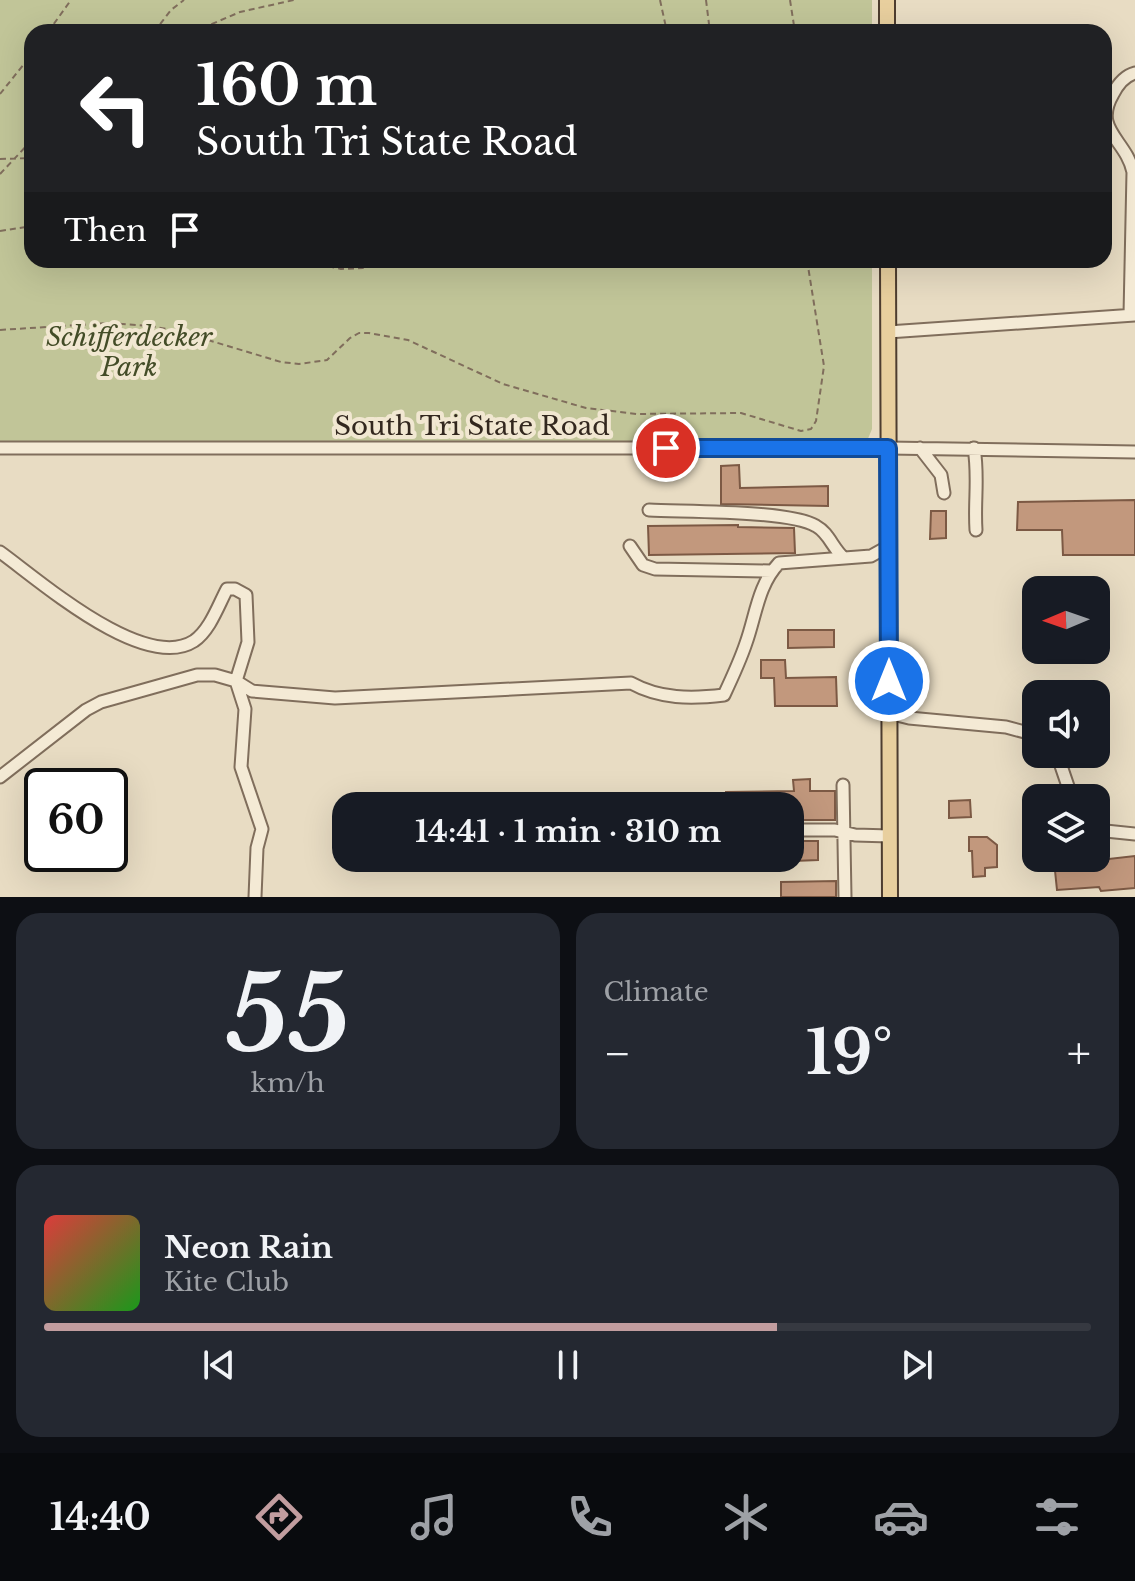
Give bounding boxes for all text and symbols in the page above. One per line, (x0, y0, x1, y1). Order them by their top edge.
text: 160 m (196, 51, 377, 120)
icon: left (64, 56, 168, 160)
text: South Tri State Road (196, 120, 578, 165)
icon: arrive (163, 208, 207, 252)
text: Then (64, 212, 147, 249)
park label: Schifferdecker Park (46, 321, 213, 383)
street label: South Tri State Road (334, 410, 610, 442)
pin (632, 414, 700, 482)
icon: arrive (644, 426, 688, 470)
north arrow (1022, 576, 1110, 664)
map controls (1022, 576, 1110, 872)
position arrow (847, 639, 931, 723)
button: sound (1022, 680, 1110, 768)
speed limit sign: 60 (24, 768, 128, 872)
button: layers (1022, 784, 1110, 872)
text: 14:41 · 1 min · 310 m (415, 813, 721, 850)
text: 55 (226, 950, 350, 1079)
text: Climate (604, 976, 709, 1008)
text: 19° (806, 1016, 892, 1090)
text: − (604, 1026, 631, 1081)
text: + (1067, 1026, 1091, 1081)
text: km/h (251, 1067, 325, 1099)
text: Neon Rain (164, 1229, 333, 1266)
text: Kite Club (164, 1266, 289, 1298)
icon: previous (197, 1343, 241, 1387)
icon: pause (546, 1343, 590, 1387)
icon: next (895, 1343, 939, 1387)
icon: directions (251, 1489, 307, 1545)
icon: music (406, 1489, 462, 1545)
icon: phone (562, 1489, 618, 1545)
icon: climate (718, 1489, 774, 1545)
icon: car (873, 1489, 929, 1545)
icon: filters (1029, 1489, 1085, 1545)
text: 14:40 (50, 1495, 151, 1540)

